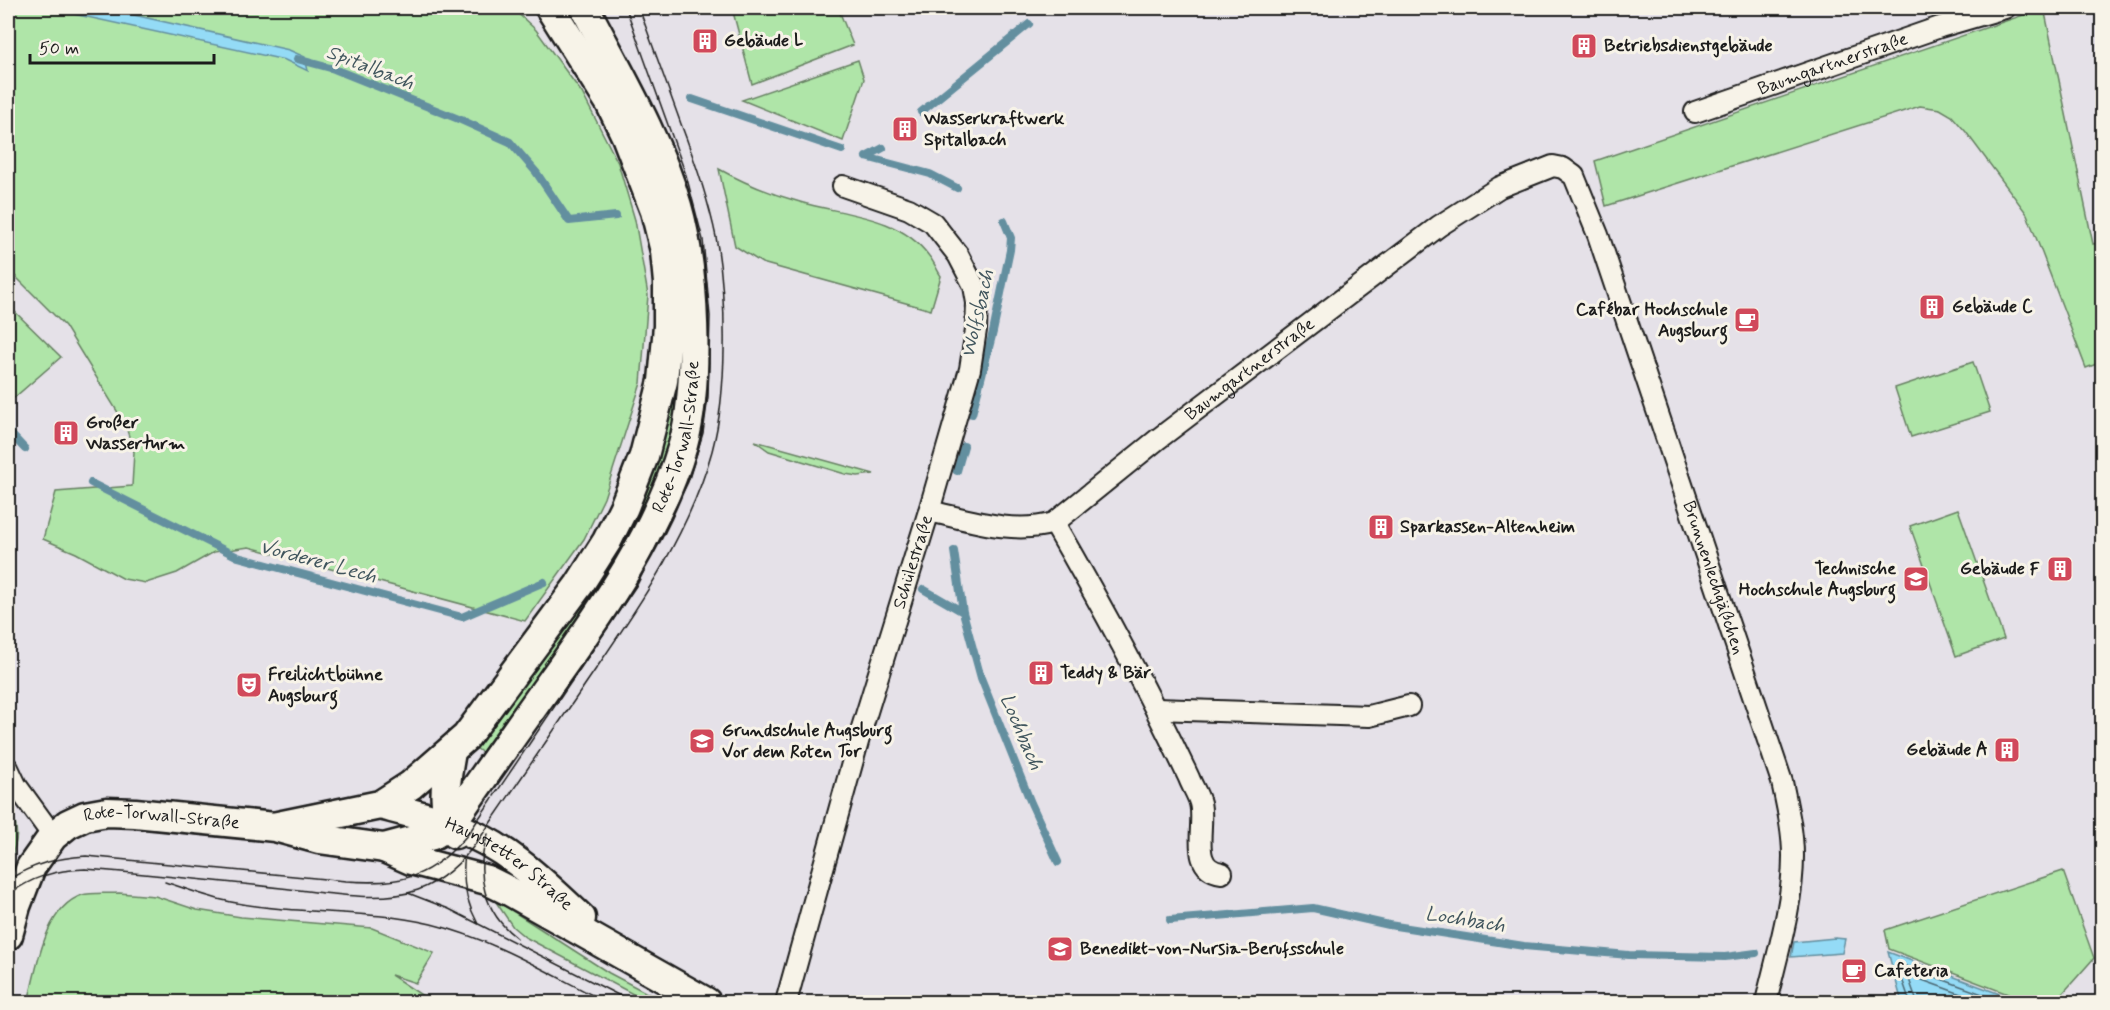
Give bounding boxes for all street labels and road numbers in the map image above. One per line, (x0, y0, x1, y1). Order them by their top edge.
street label: Baumgartnerstraße (1755, 27, 1911, 101)
street label: Baumgartnerstraße (1180, 312, 1320, 426)
street label: Rote-Torwall-Straße (647, 360, 705, 517)
street label: Brunnenlechgäßchen (1676, 498, 1750, 658)
street label: Schülestraße (887, 512, 939, 612)
street label: Rote-Torwall-Straße (82, 800, 241, 835)
street label: Haunstetter Straße (442, 812, 578, 916)

